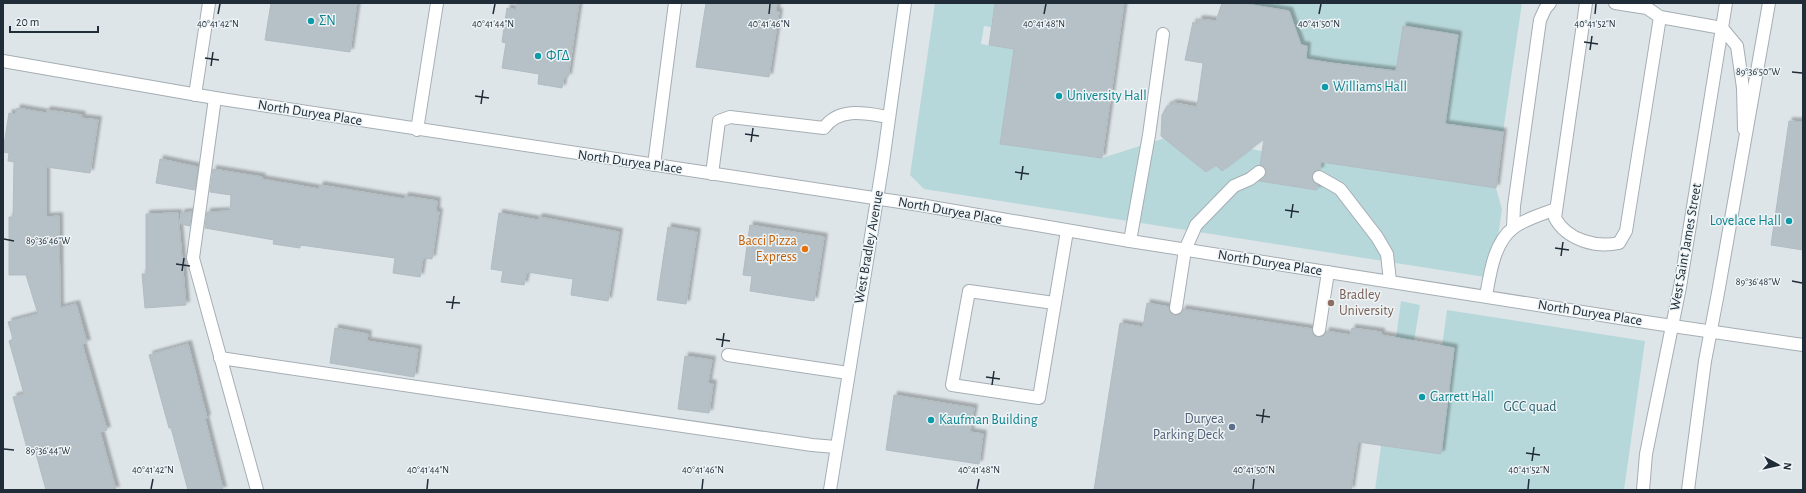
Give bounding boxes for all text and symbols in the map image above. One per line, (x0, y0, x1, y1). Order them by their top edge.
scale bar (10, 8, 98, 34)
place label: ΣΝ (319, 14, 336, 28)
text: 20 m (16, 16, 39, 28)
marker: ΣΝ (306, 16, 316, 26)
text: 40°41'42"N (197, 19, 239, 29)
text: 40°41'44"N (472, 19, 514, 29)
text: 40°41'46"N (748, 19, 790, 29)
text: 40°41'48"N (1023, 19, 1065, 29)
text: 40°41'50"N (1298, 19, 1340, 29)
text: 40°41'52"N (1574, 19, 1616, 29)
place label: ΦΓΔ (546, 49, 570, 63)
marker: ΦΓΔ (533, 51, 543, 61)
text: 89°36'50"W (1736, 67, 1780, 77)
place label: Williams Hall (1333, 80, 1407, 94)
marker: Williams Hall (1320, 82, 1330, 92)
place label: University Hall (1067, 89, 1147, 103)
marker: University Hall (1054, 91, 1064, 101)
street label: North Duryea Place (257, 98, 363, 128)
street label: North Duryea Place (577, 148, 683, 176)
street label: West Saint James Street (1668, 182, 1704, 312)
street label: West Bradley Avenue (852, 189, 886, 305)
street label: North Duryea Place (897, 195, 1003, 227)
place label: Lovelace Hall (1710, 214, 1781, 228)
marker: Lovelace Hall (1784, 216, 1794, 226)
place label: Bacci Pizza Express (738, 234, 798, 264)
text: 89°36'46"W (26, 236, 70, 246)
marker: Bacci Pizza Express (800, 244, 810, 254)
street label: North Duryea Place (1217, 248, 1323, 278)
text: 89°36'48"W (1736, 277, 1780, 287)
place label: Bradley University (1339, 288, 1394, 318)
marker: Bradley University (1326, 298, 1336, 308)
street label: North Duryea Place (1537, 298, 1643, 328)
place label: Garrett Hall (1430, 390, 1494, 404)
marker: Garrett Hall (1417, 392, 1427, 402)
park label: GCC quad (1503, 400, 1557, 414)
place label: Duryea Parking Deck (1153, 412, 1225, 442)
place label: Kaufman Building (939, 413, 1038, 427)
marker: Kaufman Building (926, 415, 936, 425)
marker: Duryea Parking Deck (1227, 422, 1237, 432)
north arrow (1758, 445, 1798, 485)
text: 89°36'44"W (26, 446, 70, 456)
text: N (1781, 462, 1793, 471)
text: 40°41'42"N (132, 465, 174, 475)
text: 40°41'44"N (407, 465, 449, 475)
text: 40°41'46"N (682, 465, 724, 475)
text: 40°41'48"N (958, 465, 1000, 475)
text: 40°41'50"N (1233, 465, 1275, 475)
text: 40°41'52"N (1508, 465, 1550, 475)

